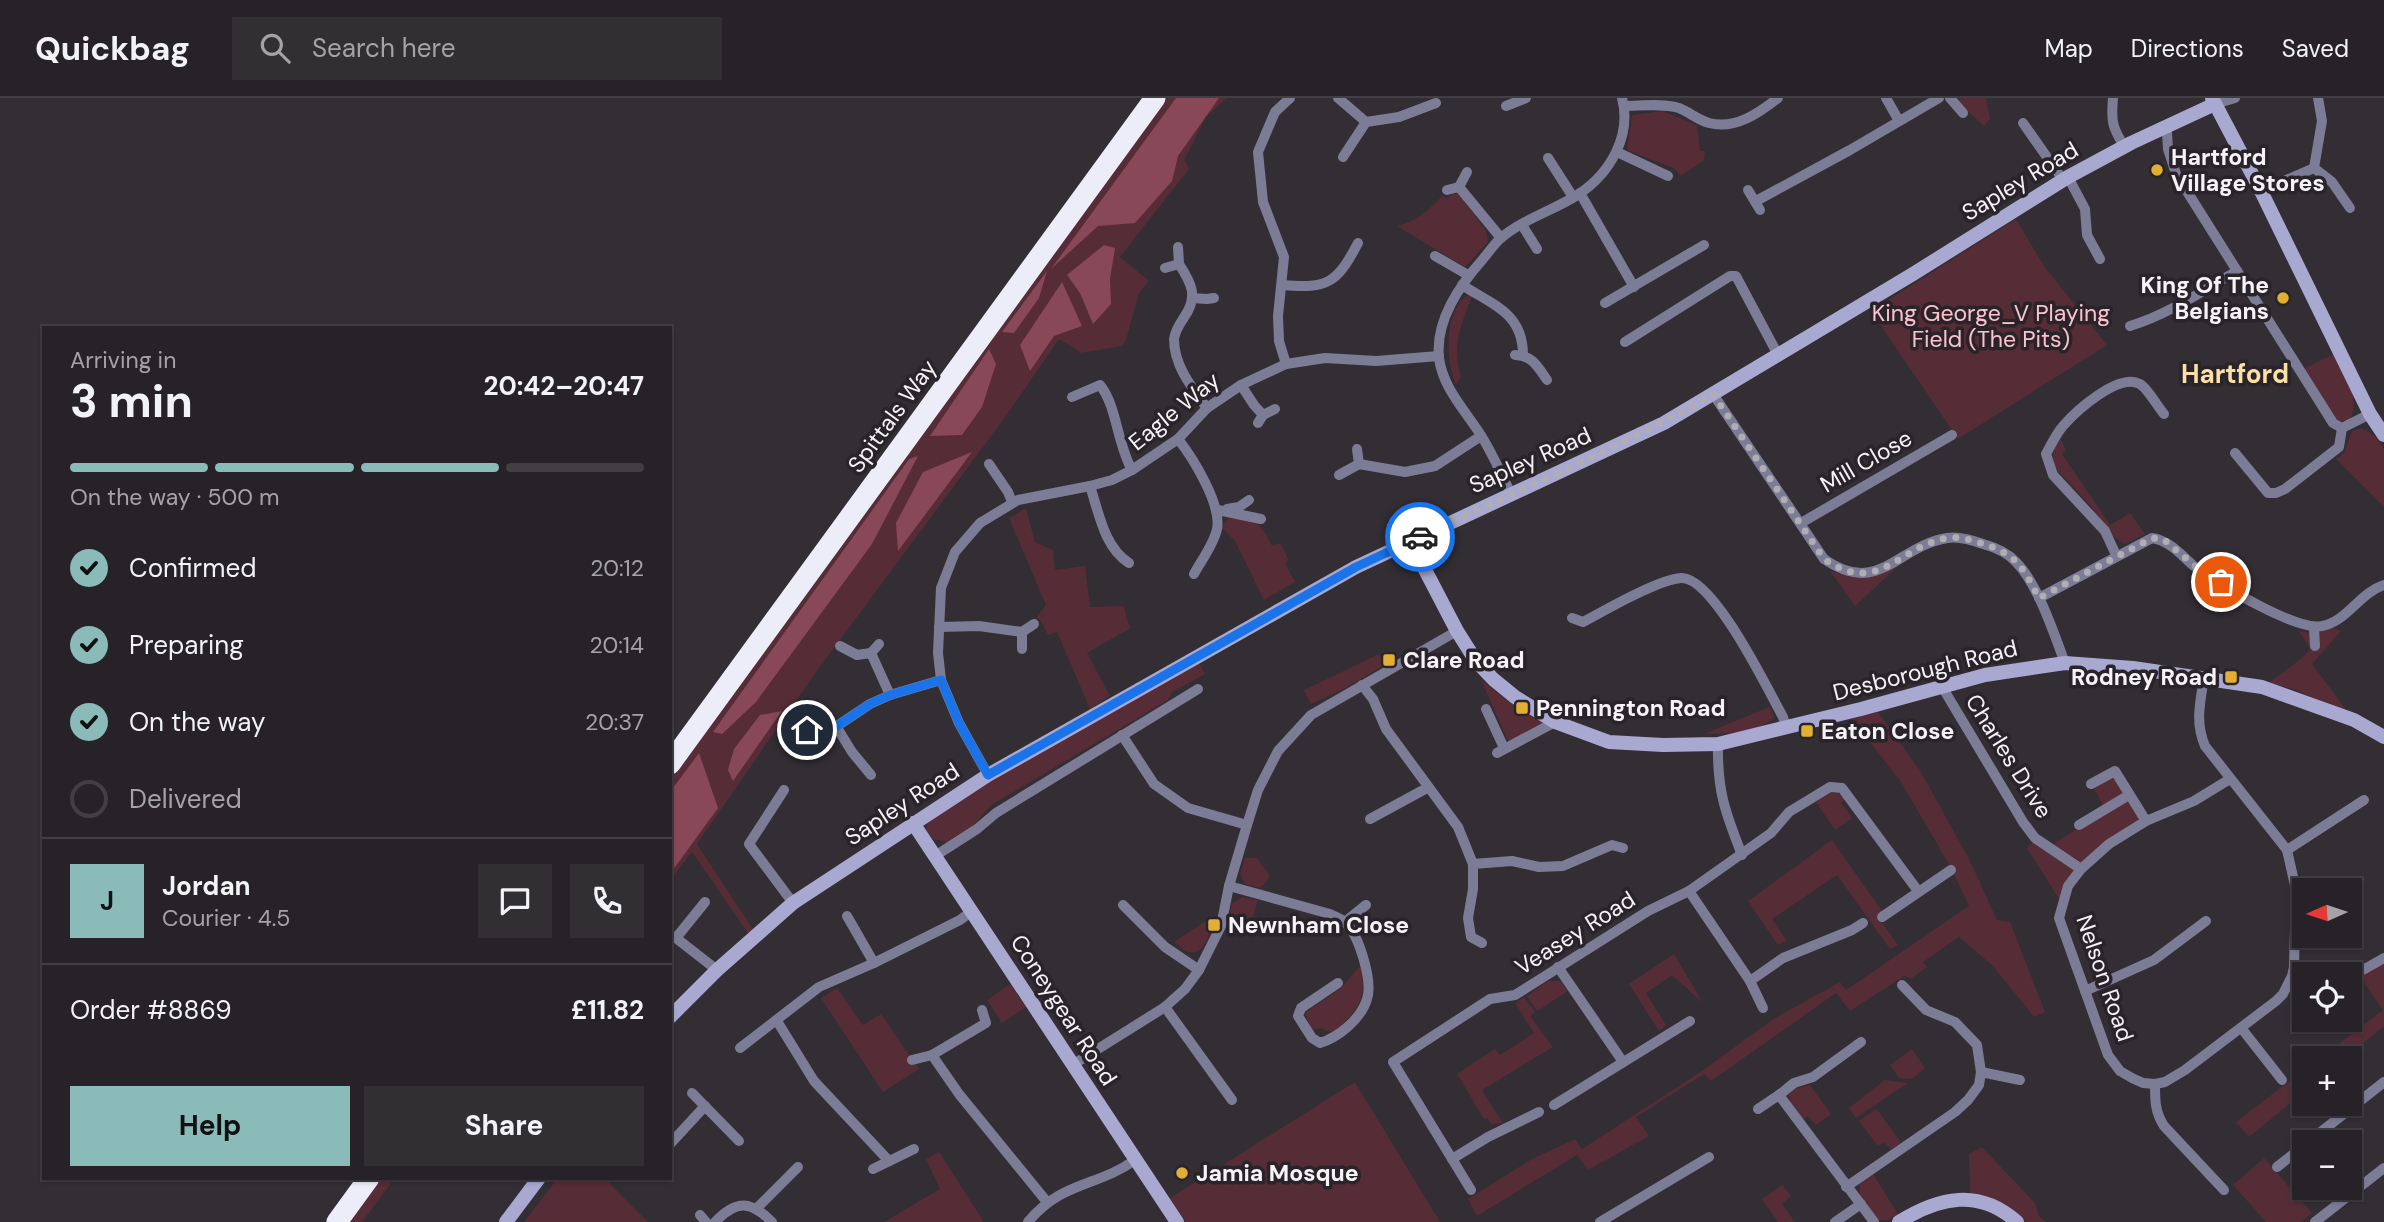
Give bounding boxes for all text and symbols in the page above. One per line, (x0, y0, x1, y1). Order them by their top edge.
search box (232, 17, 722, 80)
text: Quickbag (35, 27, 190, 70)
icon: search (256, 29, 294, 67)
text: Search here (312, 31, 455, 65)
text: Map (2045, 33, 2093, 64)
text: Directions (2131, 33, 2244, 64)
text: Saved (2282, 33, 2349, 64)
street label: Sapley Road (1956, 135, 2084, 227)
place label: Hartford Village Stores (2171, 142, 2325, 198)
marker: Hartford Village Stores (2149, 162, 2165, 178)
place label: King Of The Belgians (2141, 270, 2269, 326)
marker: King Of The Belgians (2275, 290, 2291, 306)
park label: King George_V Playing Field (The Pits) (1872, 298, 2110, 354)
text: Arriving in (70, 345, 176, 375)
street label: Spittals Way (841, 353, 943, 478)
district label: Hartford (2181, 357, 2289, 391)
street label: Eagle Way (1122, 365, 1226, 457)
text: 20:42–20:47 (484, 369, 644, 403)
text: 3 min (70, 371, 193, 431)
street label: Sapley Road (1464, 420, 1596, 500)
street label: Mill Close (1815, 423, 1917, 499)
text: On the way · 500 m (70, 482, 280, 512)
courier (1385, 502, 1455, 572)
icon: car (1401, 518, 1439, 556)
icon: check (70, 549, 108, 587)
text: Confirmed (129, 551, 256, 585)
pin (2191, 552, 2251, 612)
text: 20:12 (590, 553, 644, 583)
icon: bag (2202, 563, 2240, 601)
icon: check (70, 626, 108, 664)
text: Preparing (129, 628, 244, 662)
text: 20:14 (589, 630, 644, 660)
street label: Desborough Road (1830, 633, 2020, 707)
place label: Clare Road (1403, 645, 1524, 675)
marker: Clare Road (1381, 652, 1397, 668)
place label: Rodney Road (2071, 662, 2217, 692)
marker: Rodney Road (2223, 669, 2239, 685)
street label: Charles Drive (1959, 688, 2059, 824)
place label: Pennington Road (1536, 693, 1726, 723)
pin (777, 700, 837, 760)
marker: Pennington Road (1514, 700, 1530, 716)
icon: check (70, 703, 108, 741)
text: On the way (129, 705, 265, 739)
text: 20:37 (585, 707, 644, 737)
icon: home (788, 711, 826, 749)
place label: Eaton Close (1821, 716, 1954, 746)
marker: Eaton Close (1799, 723, 1815, 739)
street label: Sapley Road (839, 756, 965, 852)
text: Delivered (129, 782, 242, 816)
button: chat (478, 864, 552, 938)
button: phone (570, 864, 644, 938)
text: Jordan (162, 869, 251, 903)
north arrow (2292, 878, 2362, 948)
map controls (2292, 878, 2362, 1200)
text: J (100, 884, 114, 918)
street label: Veasey Road (1509, 884, 1641, 982)
text: Courier · 4.5 (162, 903, 290, 933)
place label: Newnham Close (1228, 910, 1409, 940)
street label: Nelson Road (2069, 911, 2141, 1045)
marker: Newnham Close (1206, 917, 1222, 933)
street label: Coneygear Road (1004, 929, 1124, 1091)
button: locate (2292, 962, 2362, 1032)
text: Order #8869 (70, 993, 232, 1027)
text: £11.82 (571, 993, 644, 1027)
button: + (2292, 1046, 2362, 1116)
button: Help (70, 1086, 350, 1166)
button: Share (364, 1086, 644, 1166)
button: − (2292, 1130, 2362, 1200)
place label: Jamia Mosque (1196, 1158, 1358, 1188)
marker: Jamia Mosque (1174, 1165, 1190, 1181)

